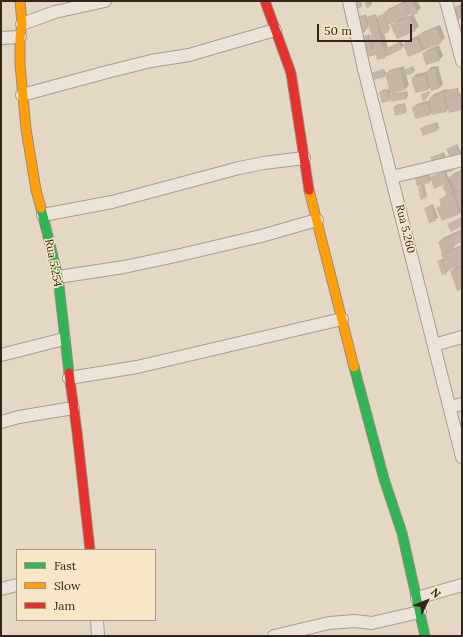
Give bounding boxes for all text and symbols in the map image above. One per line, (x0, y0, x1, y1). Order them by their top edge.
scale bar (319, 16, 414, 42)
text: 50 m (324, 23, 352, 38)
street label: Rua 5.260 (393, 203, 417, 255)
street label: Rua 5.254 (42, 238, 64, 288)
legend (16, 549, 156, 621)
text: Fast (54, 558, 77, 573)
text: Slow (54, 578, 81, 593)
north arrow (407, 581, 447, 621)
text: N (428, 585, 444, 601)
text: Jam (54, 598, 75, 613)

